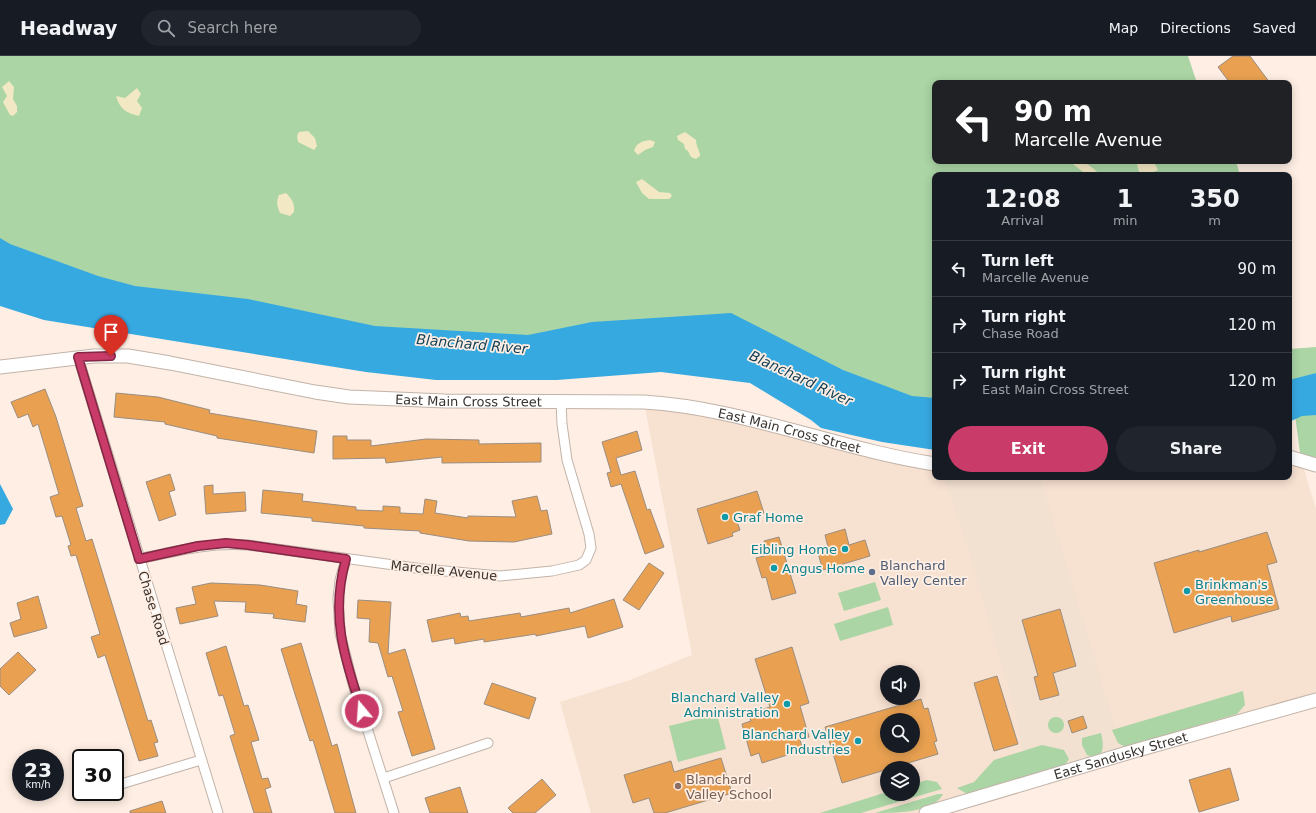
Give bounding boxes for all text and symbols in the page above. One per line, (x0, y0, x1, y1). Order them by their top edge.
search box (141, 10, 421, 46)
text: Headway (20, 17, 117, 39)
icon: search (155, 17, 177, 39)
text: Search here (187, 19, 278, 37)
text: Map (1109, 20, 1138, 36)
text: Directions (1160, 20, 1231, 36)
text: Saved (1253, 20, 1296, 36)
text: 90 m (1014, 95, 1092, 128)
icon: left (948, 96, 1000, 148)
text: Marcelle Avenue (1014, 129, 1162, 150)
text: 12:08 (984, 185, 1061, 213)
text: 1 (1117, 185, 1133, 213)
text: 350 (1190, 185, 1240, 213)
text: Arrival (1001, 213, 1044, 228)
text: min (1113, 213, 1137, 228)
text: m (1208, 213, 1221, 228)
text: Turn left (982, 252, 1054, 270)
icon: left (948, 258, 970, 280)
text: 90 m (1238, 260, 1276, 278)
text: Marcelle Avenue (982, 270, 1089, 285)
text: Turn right (982, 308, 1066, 326)
icon: right (948, 314, 970, 336)
pin (94, 315, 128, 356)
text: 120 m (1228, 316, 1276, 334)
icon: arrive (100, 321, 122, 343)
text: Chase Road (982, 326, 1059, 341)
water label: Blanchard River (416, 331, 529, 357)
water label: Blanchard River (747, 347, 856, 409)
text: Turn right (982, 364, 1066, 382)
icon: right (948, 370, 970, 392)
text: 120 m (1228, 372, 1276, 390)
text: East Main Cross Street (982, 382, 1129, 397)
street label: East Main Cross Street (395, 392, 542, 409)
street label: East Main Cross Street (717, 405, 862, 456)
button: Exit (948, 426, 1108, 472)
button: Share (1116, 426, 1276, 472)
place label: Graf Home (733, 510, 803, 525)
marker: Graf Home (720, 512, 730, 522)
place label: Eibling Home (751, 542, 837, 557)
marker: Eibling Home (840, 544, 850, 554)
street label: Marcelle Avenue (390, 557, 498, 584)
place label: Blanchard Valley Center (880, 558, 967, 588)
place label: Angus Home (782, 561, 865, 576)
marker: Angus Home (769, 563, 779, 573)
marker: Blanchard Valley Center (867, 567, 877, 577)
street label: Chase Road (135, 569, 172, 647)
place label: Brinkman's Greenhouse (1195, 577, 1274, 607)
marker: Brinkman's Greenhouse (1182, 586, 1192, 596)
map controls (880, 665, 920, 801)
button: sound (880, 665, 920, 705)
position arrow (341, 690, 383, 732)
place label: Blanchard Valley Administration (671, 690, 779, 720)
marker: Blanchard Valley Administration (782, 699, 792, 709)
button: search (880, 713, 920, 753)
place label: Blanchard Valley Industries (742, 727, 850, 757)
street label: East Sandusky Street (1052, 729, 1189, 782)
marker: Blanchard Valley Industries (853, 736, 863, 746)
speed limit sign: 30 (72, 749, 124, 801)
text: 23 (24, 758, 52, 782)
button: layers (880, 761, 920, 801)
place label: Blanchard Valley School (686, 772, 772, 802)
text: km/h (25, 779, 51, 790)
marker: Blanchard Valley School (673, 781, 683, 791)

